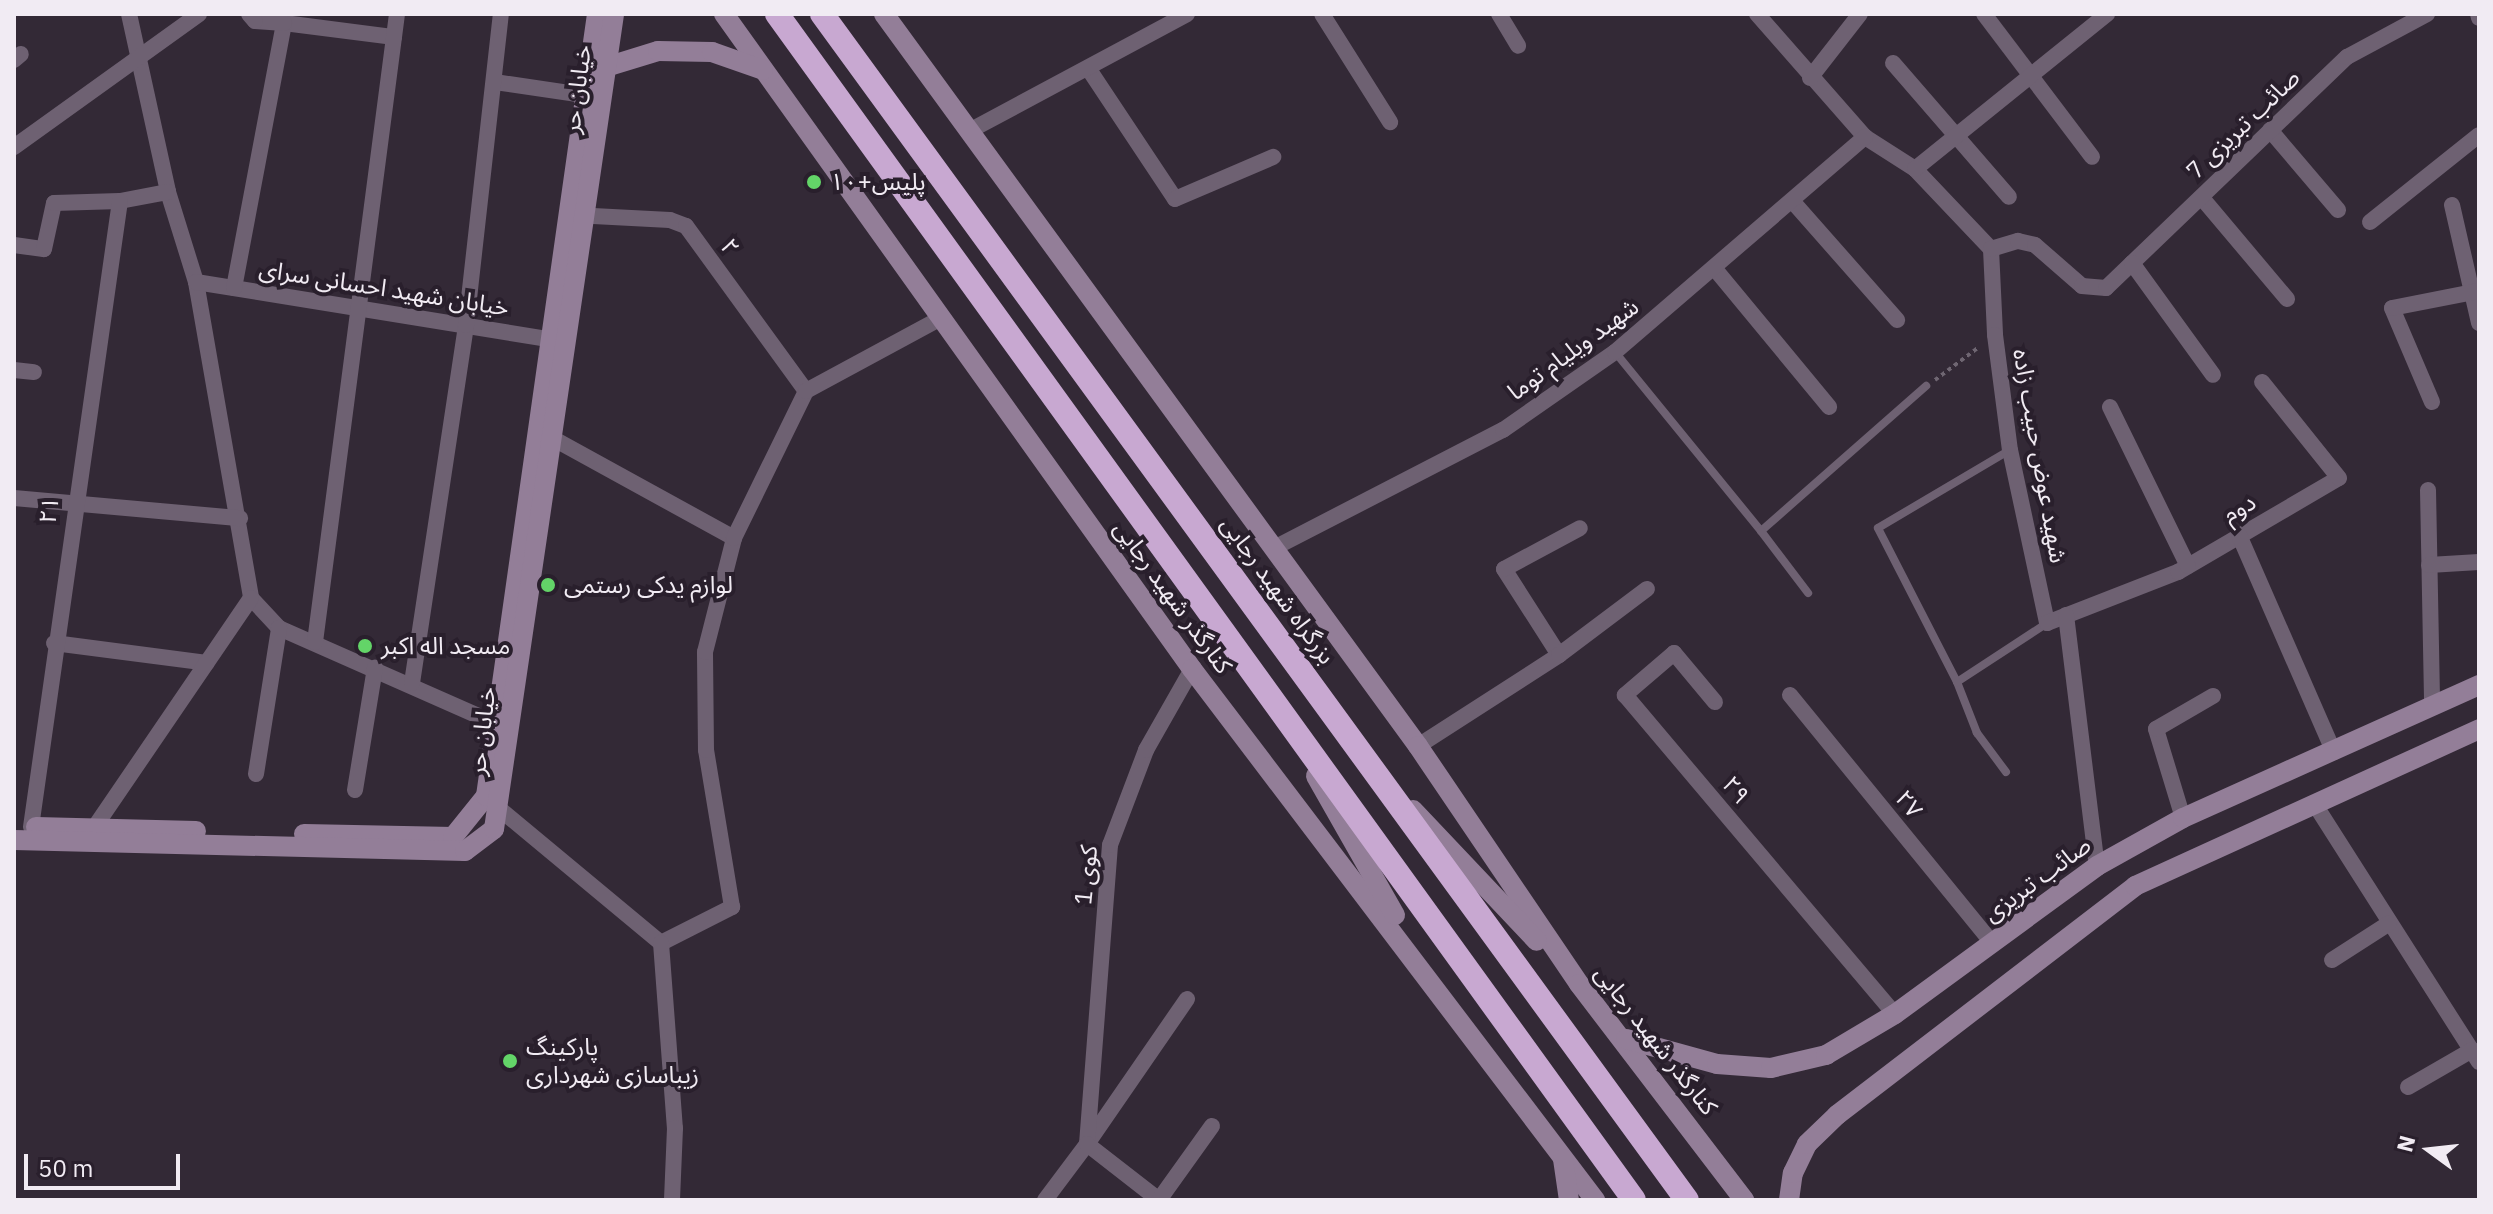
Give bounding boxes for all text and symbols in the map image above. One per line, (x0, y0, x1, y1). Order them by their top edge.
street label: خیابان حر (557, 43, 597, 135)
street label: صائب تبریزی 7 (2180, 63, 2306, 185)
place label: پلیس+١٠ (830, 168, 926, 196)
marker: پلیس+١٠ (805, 173, 823, 191)
street label: ۲ (714, 233, 746, 261)
street label: خیابان شهید احسانی سرای (257, 254, 511, 322)
street label: شهید ویلیام توما (1502, 292, 1644, 406)
street label: شهید عوض حبیب زاده (2007, 347, 2073, 565)
street label: دوم (2217, 487, 2261, 529)
street label: ۲۱ (33, 494, 65, 526)
street label: بزرگراه شهید رجایی (1215, 510, 1341, 670)
street label: کنارگذر شهید رجایی (1108, 515, 1238, 679)
place label: لوازم یدکی رستمی (564, 571, 733, 599)
marker: لوازم یدکی رستمی (539, 576, 557, 594)
place label: مسجد اله اکبر (381, 632, 510, 660)
marker: مسجد اله اکبر (356, 637, 374, 655)
street label: خیابان حر (462, 685, 502, 777)
street label: ۲۹ (1716, 770, 1756, 810)
street label: ۲۷ (1889, 784, 1929, 824)
street label: صائب تبریزی (1978, 830, 2096, 928)
street label: کوی 1 (1069, 844, 1103, 906)
street label: کنارگذر شهید رجایی (1589, 959, 1723, 1121)
place label: پارکینگ زیباسازی شهرداری (526, 1033, 699, 1089)
marker: پارکینگ زیباسازی شهرداری (501, 1052, 519, 1070)
north arrow (2389, 1110, 2469, 1190)
text: N (2389, 1132, 2421, 1155)
scale bar (28, 1138, 184, 1188)
text: 50 m (38, 1152, 93, 1184)

